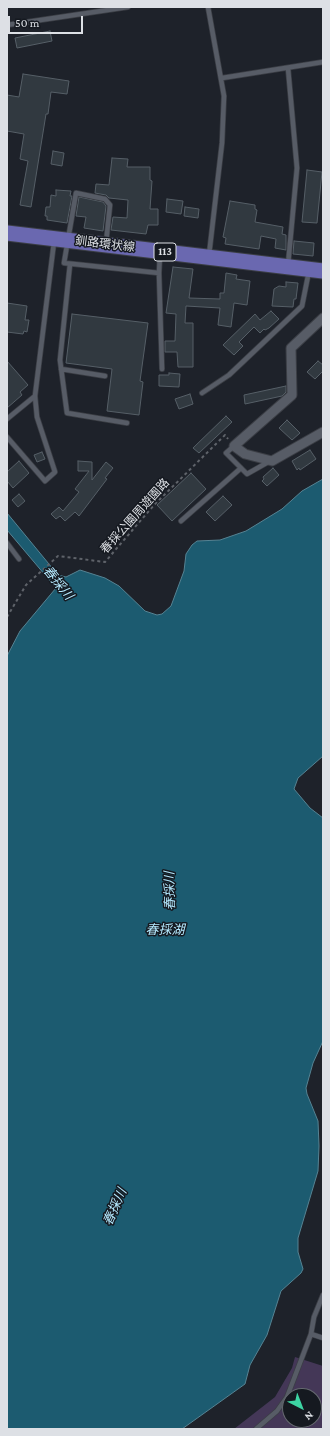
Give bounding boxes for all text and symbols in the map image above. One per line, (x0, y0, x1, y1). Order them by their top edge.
scale bar (10, 8, 85, 34)
text: 50 m (15, 16, 39, 30)
street label: 釧路環状線 (74, 233, 136, 255)
road number: 113 (154, 243, 176, 261)
street label: 春採公園周遊園路 (98, 476, 172, 556)
water label: 春採川 (40, 563, 76, 603)
water label: 春採川 (162, 871, 178, 911)
water label: 春採湖 (146, 922, 184, 938)
water label: 春採川 (100, 1186, 130, 1228)
north arrow (282, 1388, 322, 1428)
text: N (303, 1409, 316, 1423)

